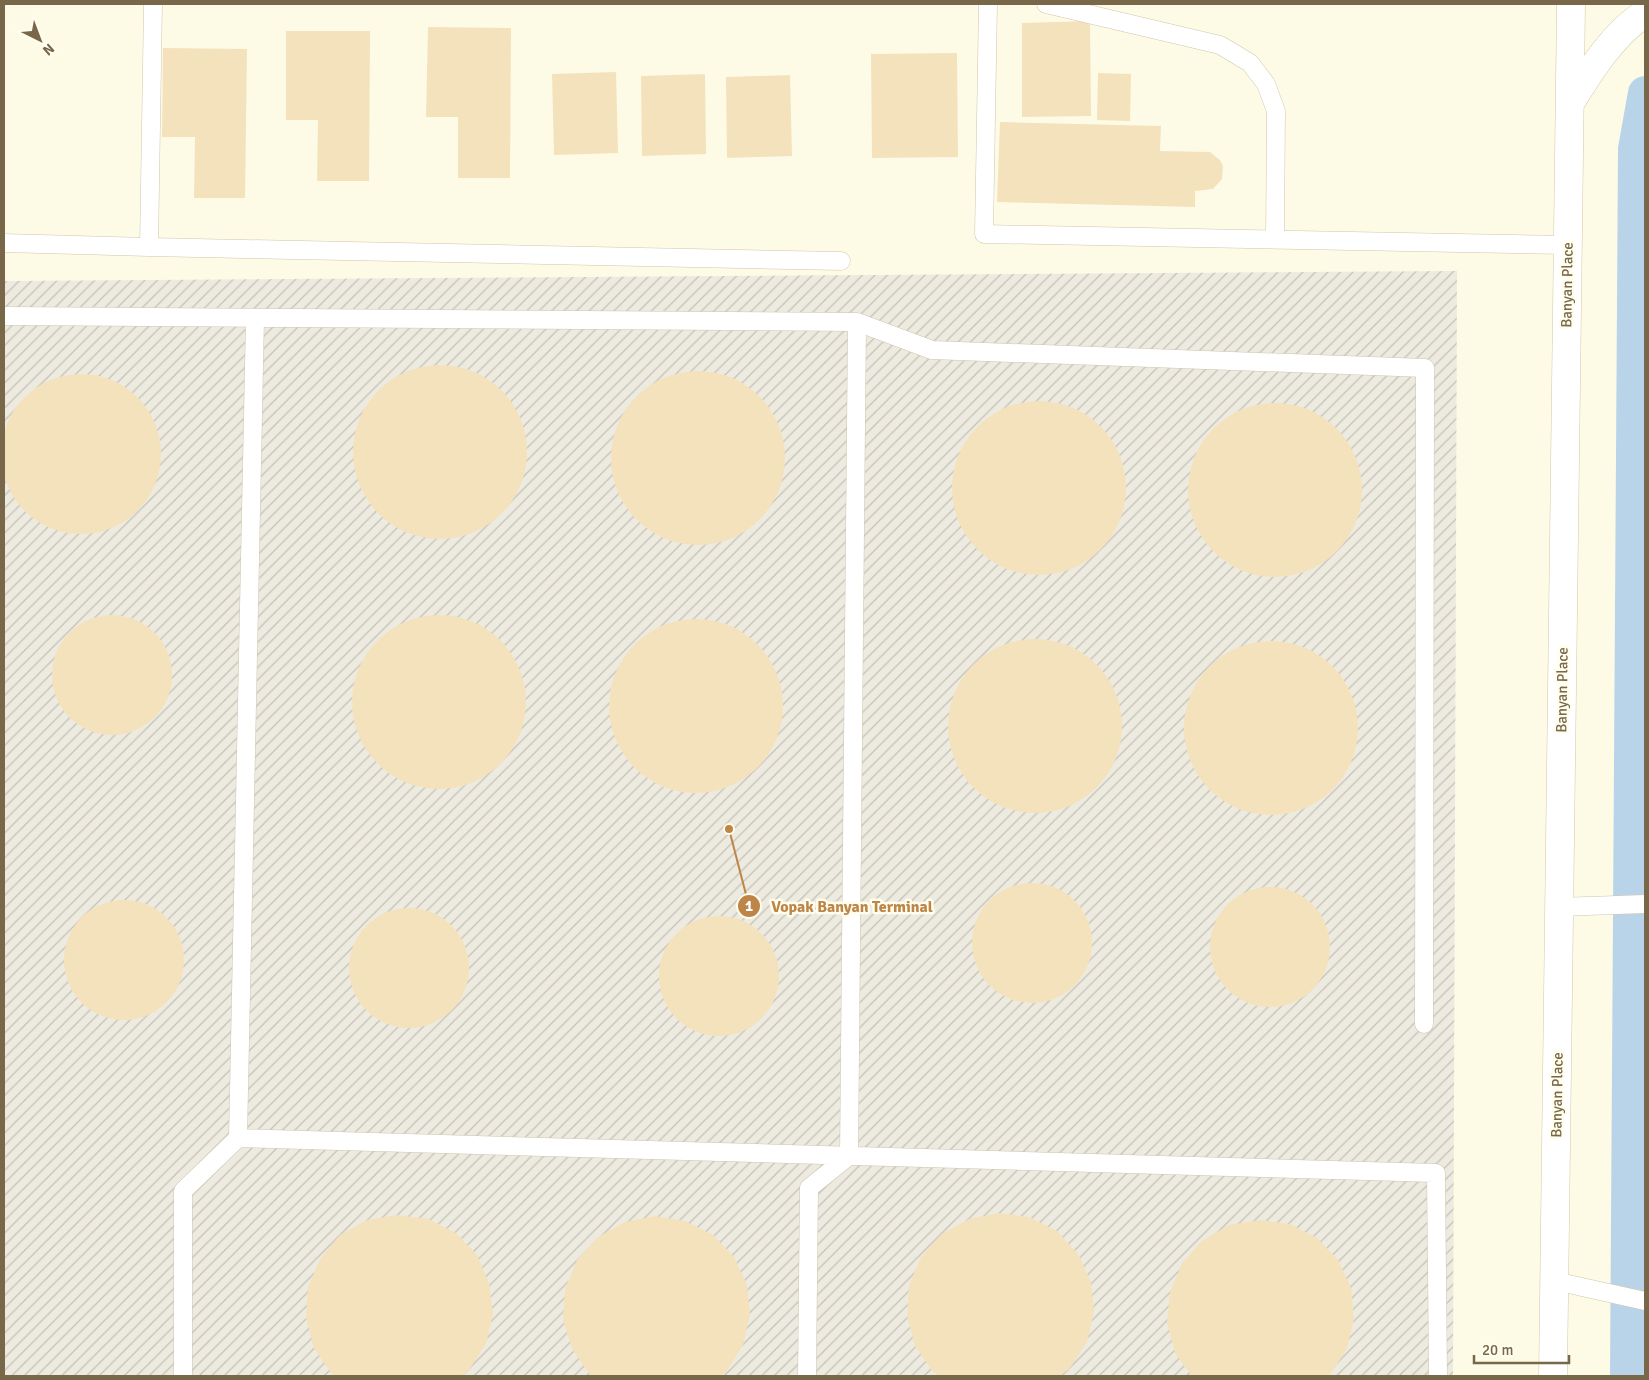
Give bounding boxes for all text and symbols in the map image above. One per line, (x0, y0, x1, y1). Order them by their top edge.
north arrow (15, 15, 65, 65)
text: N (39, 40, 58, 59)
street label: Banyan Place (1557, 242, 1577, 328)
street label: Banyan Place (1552, 647, 1572, 733)
callout: Vopak Banyan Terminal (737, 891, 943, 922)
text: 1 (745, 897, 753, 915)
text: Vopak Banyan Terminal (771, 897, 933, 917)
street label: Banyan Place (1547, 1052, 1567, 1138)
scale bar (1474, 1332, 1569, 1364)
text: 20 m (1482, 1341, 1513, 1359)

